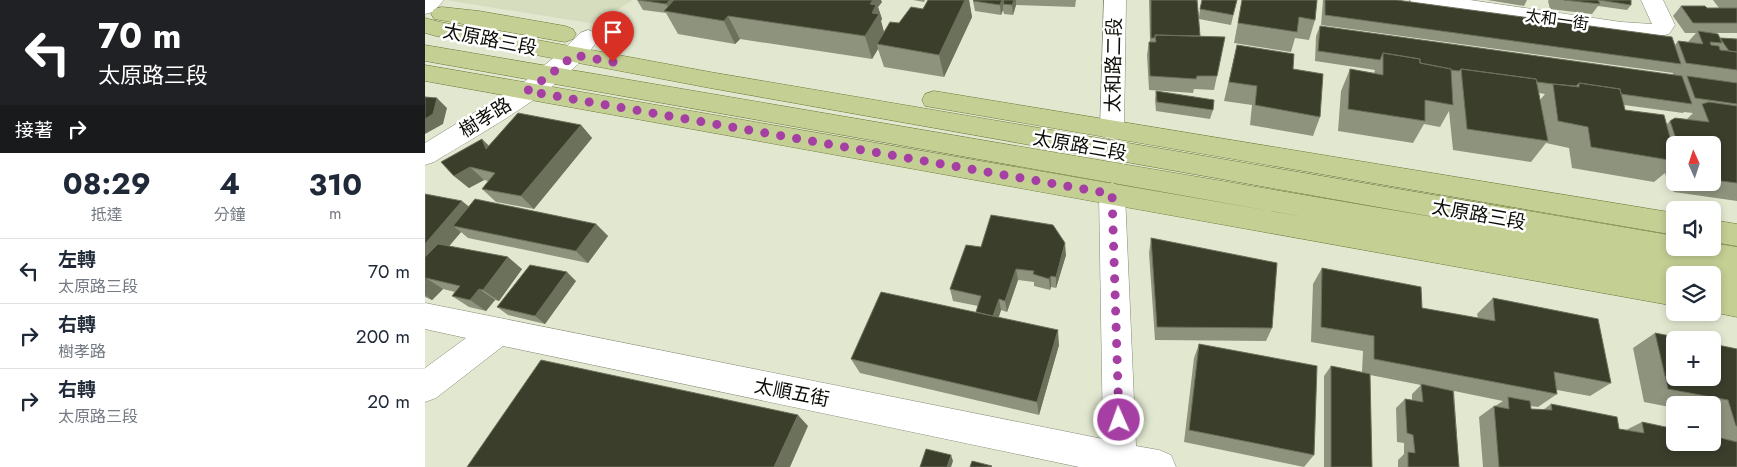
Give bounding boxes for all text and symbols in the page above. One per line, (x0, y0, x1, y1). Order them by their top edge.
street label: 太和一街 (1524, 4, 1590, 35)
text: 70 m (98, 11, 181, 61)
pin (592, 11, 634, 62)
street label: 太原路三段 (441, 17, 539, 62)
street label: 太和路二段 (1099, 17, 1128, 113)
icon: arrive (599, 18, 627, 46)
icon: left (15, 20, 80, 85)
text: 太原路三段 (98, 59, 208, 91)
street label: 樹孝路 (454, 91, 517, 144)
icon: right (63, 115, 91, 143)
text: 接著 (15, 117, 53, 144)
street label: 太原路三段 (1031, 124, 1129, 167)
north arrow (1666, 136, 1721, 191)
map controls (1666, 136, 1721, 451)
text: 08:29 (63, 162, 151, 205)
text: 4 (219, 162, 240, 205)
text: 310 (308, 163, 362, 206)
street label: 太原路三段 (1430, 193, 1528, 236)
button: sound (1666, 201, 1721, 256)
text: m (329, 202, 342, 225)
text: 抵達 (91, 203, 123, 226)
text: 分鐘 (214, 203, 246, 226)
text: 左轉 (58, 246, 96, 273)
icon: left (15, 257, 43, 285)
text: 70 m (368, 258, 410, 285)
button: layers (1666, 266, 1721, 321)
text: 太原路三段 (58, 275, 138, 298)
text: 右轉 (58, 311, 96, 338)
icon: right (15, 322, 43, 350)
text: 200 m (356, 323, 410, 350)
button: + (1666, 331, 1721, 386)
text: 樹孝路 (58, 340, 106, 363)
street label: 太順五街 (752, 372, 832, 413)
text: 右轉 (58, 376, 96, 403)
icon: right (15, 387, 43, 415)
text: 20 m (367, 388, 410, 415)
position arrow (1092, 393, 1144, 445)
button: − (1666, 396, 1721, 451)
text: 太原路三段 (58, 405, 138, 428)

